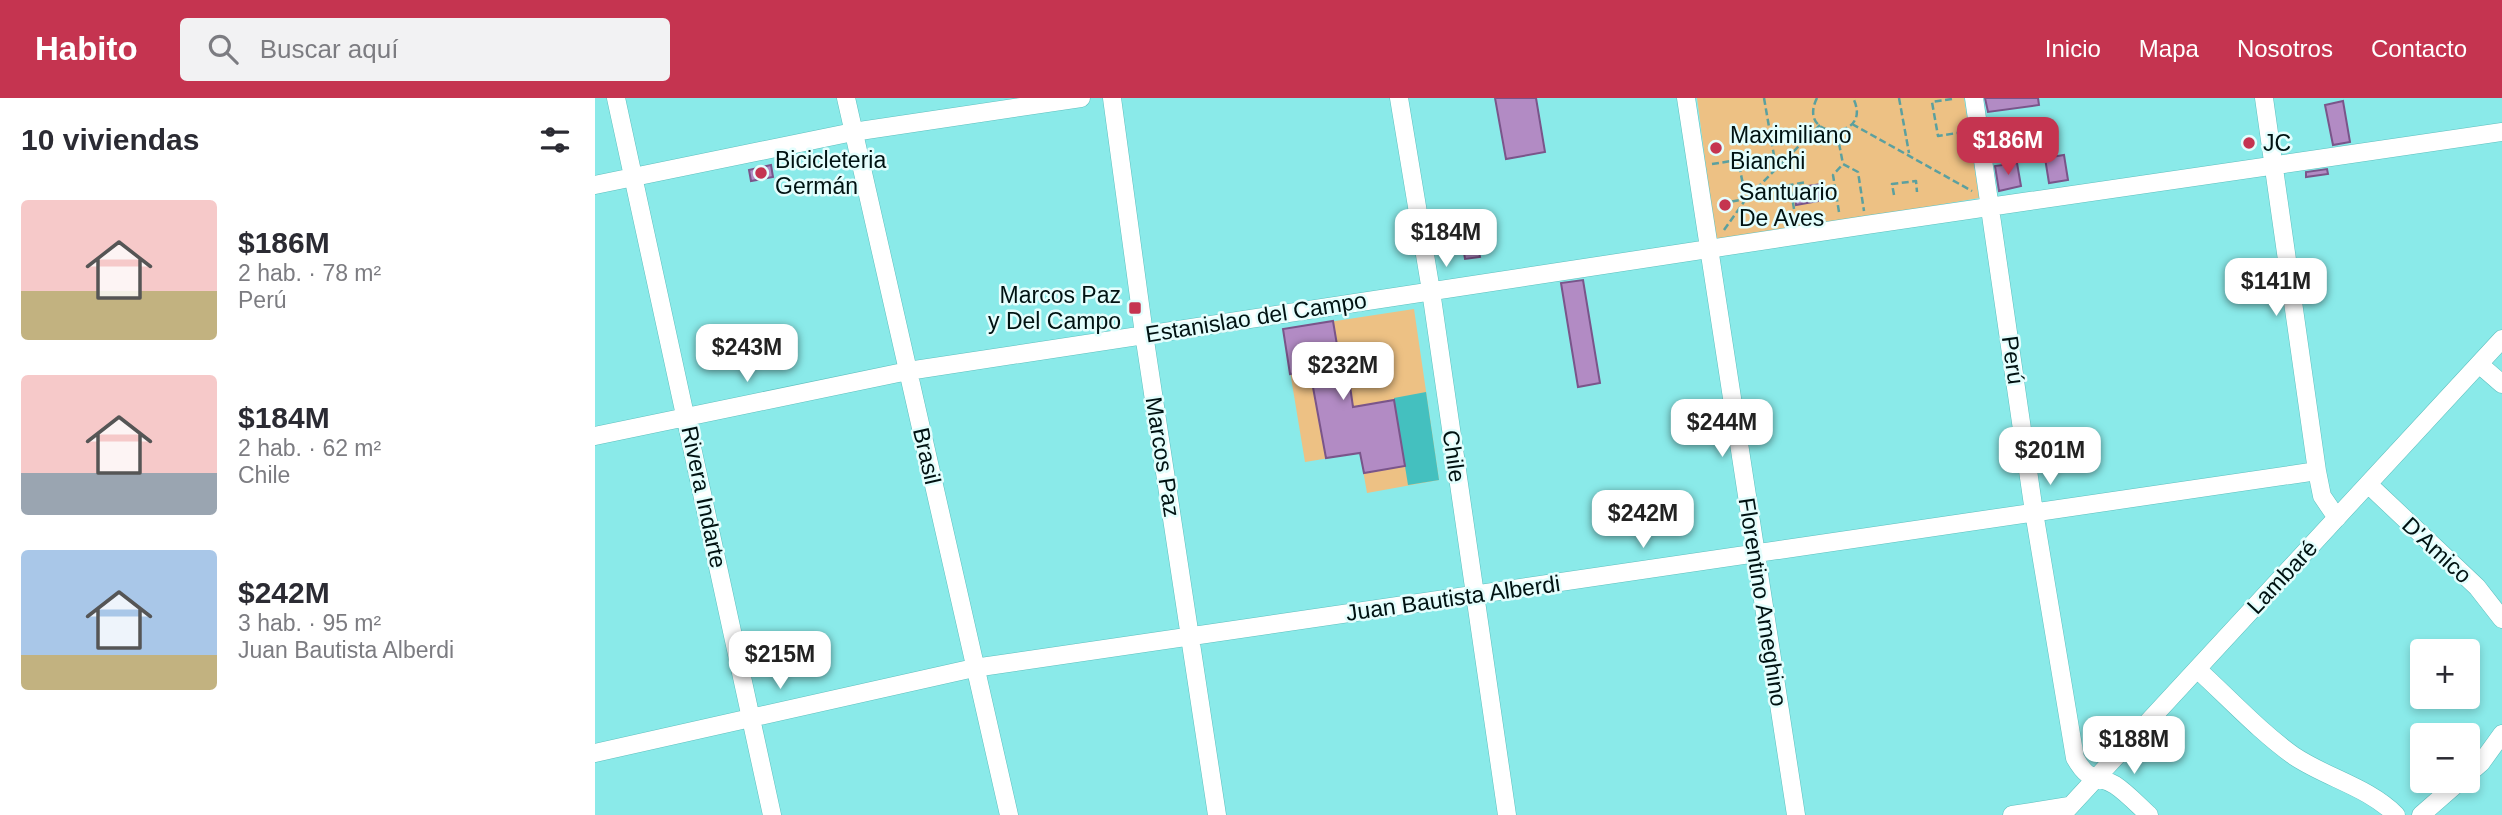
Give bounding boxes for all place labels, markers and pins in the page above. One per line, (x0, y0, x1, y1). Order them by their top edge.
pin: $186M (1959, 118, 2057, 177)
place label: Maximiliano Bianchi (1730, 122, 1851, 174)
place label: JC (2263, 130, 2291, 156)
marker: JC (2241, 135, 2257, 151)
marker: Maximiliano Bianchi (1708, 140, 1724, 156)
place label: Bicicleteria Germán (775, 147, 886, 199)
marker: Bicicleteria Germán (753, 165, 769, 181)
place label: Santuario De Aves (1739, 179, 1837, 231)
marker: Santuario De Aves (1717, 197, 1733, 213)
pin: $184M (1397, 209, 1495, 269)
pin: $141M (2227, 258, 2325, 318)
place label: Marcos Paz y Del Campo (988, 282, 1121, 334)
marker: Marcos Paz y Del Campo (1127, 300, 1143, 316)
pin: $243M (698, 324, 796, 384)
pin: $232M (1294, 342, 1392, 402)
pin: $244M (1673, 400, 1771, 459)
pin: $201M (2001, 428, 2099, 487)
pin: $242M (1594, 490, 1692, 550)
pin: $215M (731, 632, 829, 691)
pin: $188M (2085, 716, 2183, 776)

